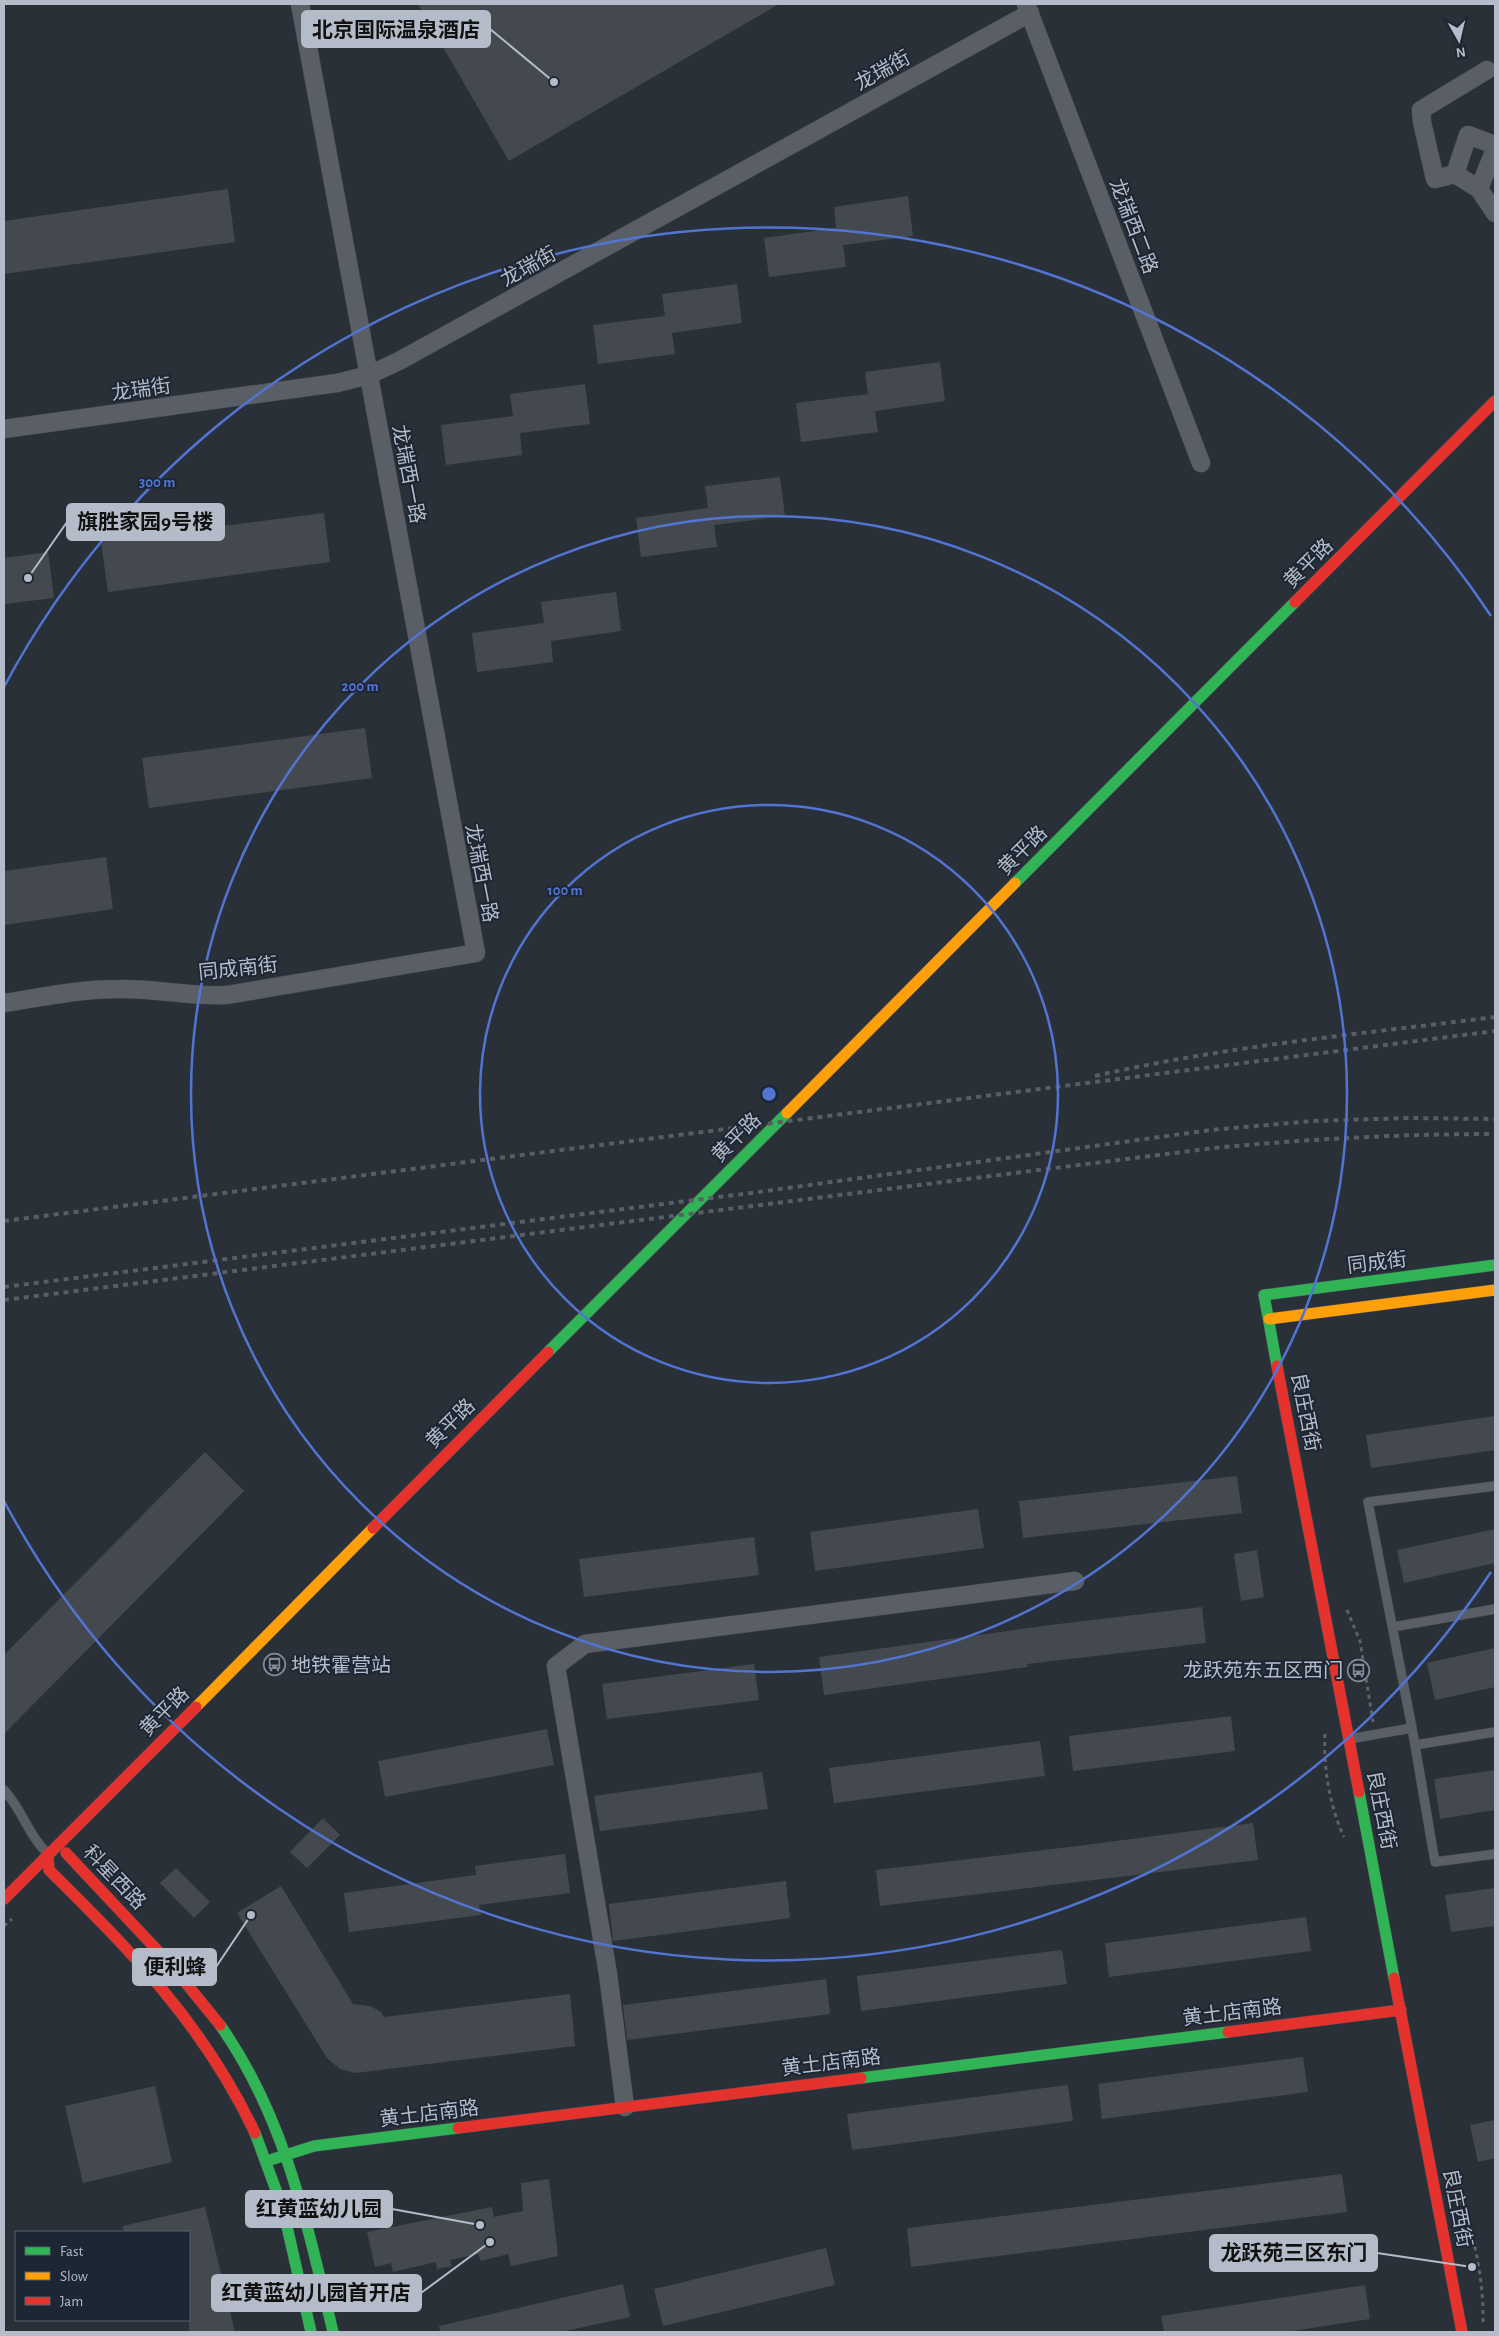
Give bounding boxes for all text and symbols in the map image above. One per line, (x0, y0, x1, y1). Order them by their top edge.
callout: 北京国际温泉酒店 (302, 11, 490, 47)
north arrow (1434, 15, 1484, 65)
text: 北京国际温泉酒店 (312, 18, 480, 41)
text: N (1455, 44, 1466, 59)
street label: 龙瑞街 (851, 47, 914, 94)
street label: 龙瑞西二路 (1106, 176, 1161, 277)
street label: 龙瑞街 (497, 243, 560, 290)
street label: 龙瑞街 (110, 375, 172, 404)
street label: 龙瑞西一路 (389, 423, 428, 525)
text: 300 m (139, 475, 175, 490)
callout: 旗胜家园9号楼 (67, 504, 224, 540)
text: 旗胜家园9号楼 (77, 510, 213, 533)
street label: 黄平路 (1280, 535, 1337, 592)
text: 200 m (341, 679, 379, 694)
street label: 龙瑞西一路 (462, 822, 501, 924)
street label: 黄平路 (994, 822, 1051, 879)
text: 100 m (547, 883, 583, 898)
street label: 同成南街 (197, 954, 279, 983)
centre of rings (760, 1085, 778, 1103)
street label: 黄平路 (708, 1109, 765, 1166)
street label: 同成街 (1346, 1248, 1408, 1277)
street label: 良庄西街 (1288, 1371, 1324, 1453)
street label: 黄平路 (422, 1395, 479, 1452)
bus stop icon: 地铁霍营站 (263, 1653, 287, 1677)
place label: 地铁霍营站 (291, 1655, 391, 1676)
bus stop icon: 龙跃苑东五区西门 (1347, 1658, 1371, 1682)
place label: 龙跃苑东五区西门 (1183, 1660, 1343, 1681)
street label: 黄平路 (136, 1683, 193, 1740)
street label: 良庄西街 (1364, 1769, 1400, 1851)
street label: 科星西路 (79, 1841, 150, 1913)
callout: 便利蜂 (133, 1949, 216, 1985)
text: 便利蜂 (144, 1956, 207, 1978)
street label: 黄土店南路 (1181, 1996, 1283, 2029)
street label: 黄土店南路 (780, 2046, 882, 2079)
street label: 黄土店南路 (378, 2097, 480, 2130)
street label: 良庄西街 (1440, 2167, 1476, 2249)
callout: 红黄蓝幼儿园 (246, 2191, 392, 2227)
text: 红黄蓝幼儿园 (256, 2197, 382, 2220)
legend (15, 2231, 190, 2321)
callout: 龙跃苑三区东门 (1210, 2235, 1377, 2271)
text: 龙跃苑三区东门 (1221, 2241, 1368, 2264)
text: Fast (60, 2244, 84, 2259)
text: Slow (60, 2269, 88, 2284)
callout: 红黄蓝幼儿园首开店 (212, 2275, 421, 2311)
text: 红黄蓝幼儿园首开店 (222, 2281, 411, 2304)
text: Jam (60, 2294, 83, 2309)

